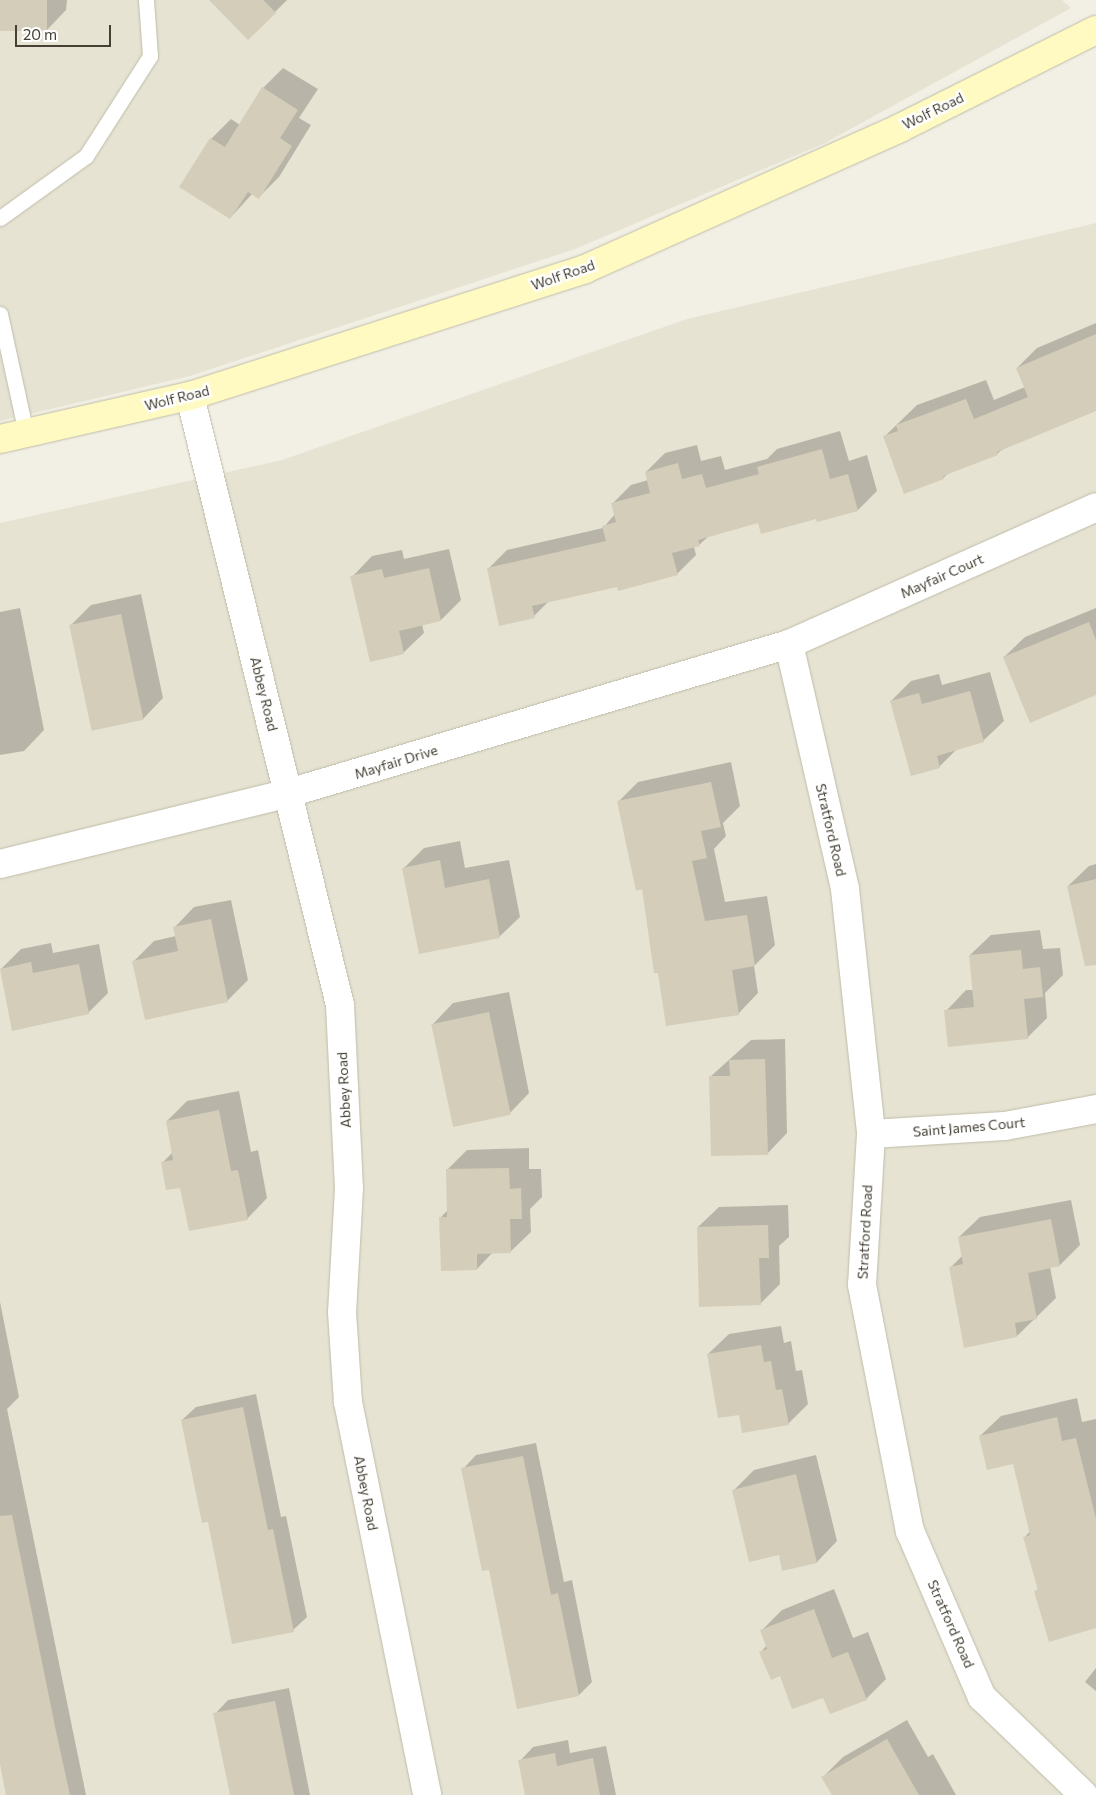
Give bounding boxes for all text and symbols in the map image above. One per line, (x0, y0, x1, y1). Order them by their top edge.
scale bar (18, 15, 114, 47)
text: 20 m (23, 25, 57, 43)
street label: Wolf Road (900, 89, 966, 133)
street label: Wolf Road (529, 256, 597, 294)
street label: Wolf Road (143, 382, 211, 414)
street label: Mayfair Court (898, 550, 986, 602)
street label: Abbey Road (247, 655, 281, 733)
street label: Mayfair Drive (352, 741, 440, 783)
street label: Stratford Road (812, 782, 850, 878)
street label: Abbey Road (334, 1052, 354, 1128)
street label: Saint James Court (912, 1114, 1026, 1140)
street label: Stratford Road (854, 1184, 876, 1280)
street label: Abbey Road (350, 1454, 382, 1532)
street label: Stratford Road (924, 1577, 978, 1671)

